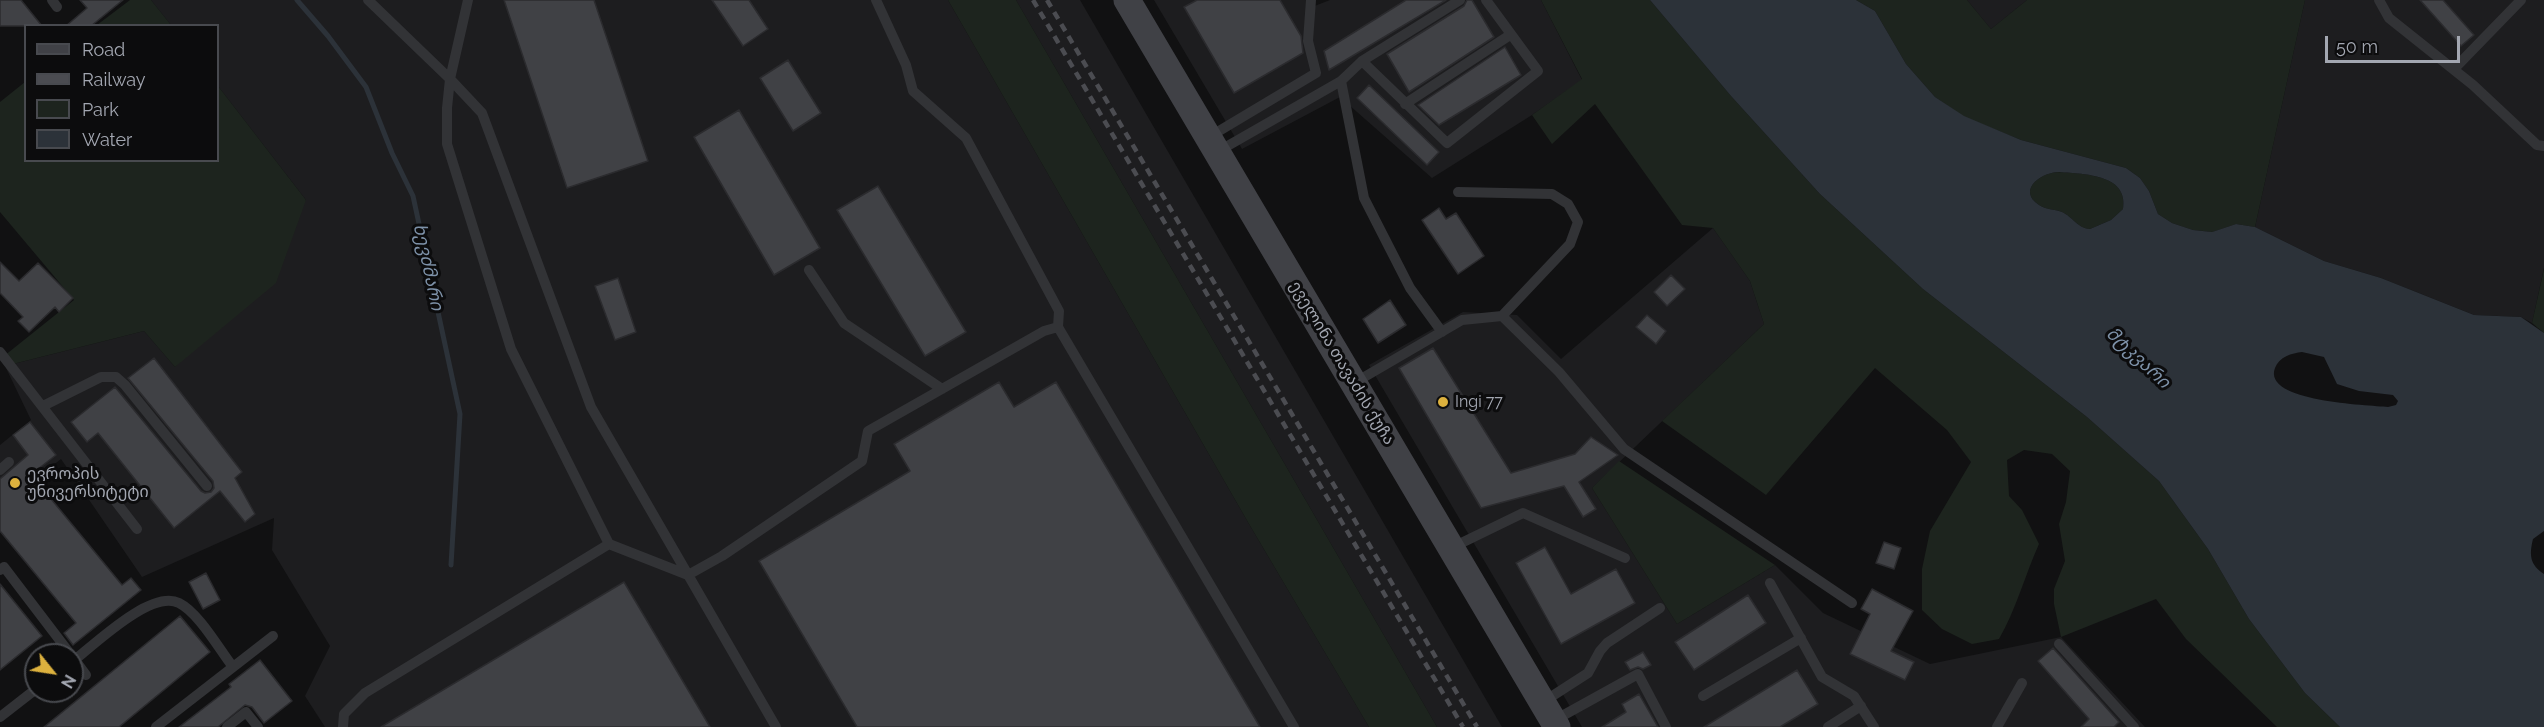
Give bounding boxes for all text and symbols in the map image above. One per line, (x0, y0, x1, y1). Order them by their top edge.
legend (24, 24, 219, 162)
scale bar (2328, 24, 2463, 62)
text: 50 m (2336, 36, 2378, 57)
text: Road (82, 39, 125, 60)
text: Railway (82, 69, 146, 90)
text: Park (82, 99, 119, 120)
text: Water (82, 129, 132, 150)
water label: ხევძმარი (408, 222, 448, 312)
street label: ეველინა თავაძის ქუჩა (1285, 278, 1399, 448)
water label: მტკვარი (2102, 323, 2174, 393)
place label: Ingi 77 (1455, 392, 1503, 412)
marker: Ingi 77 (1436, 395, 1450, 409)
place label: ევროპის უნივერსიტეტი (27, 464, 149, 502)
marker: ევროპის უნივერსიტეტი (8, 476, 22, 490)
north arrow (24, 643, 84, 703)
text: N (57, 671, 80, 691)

